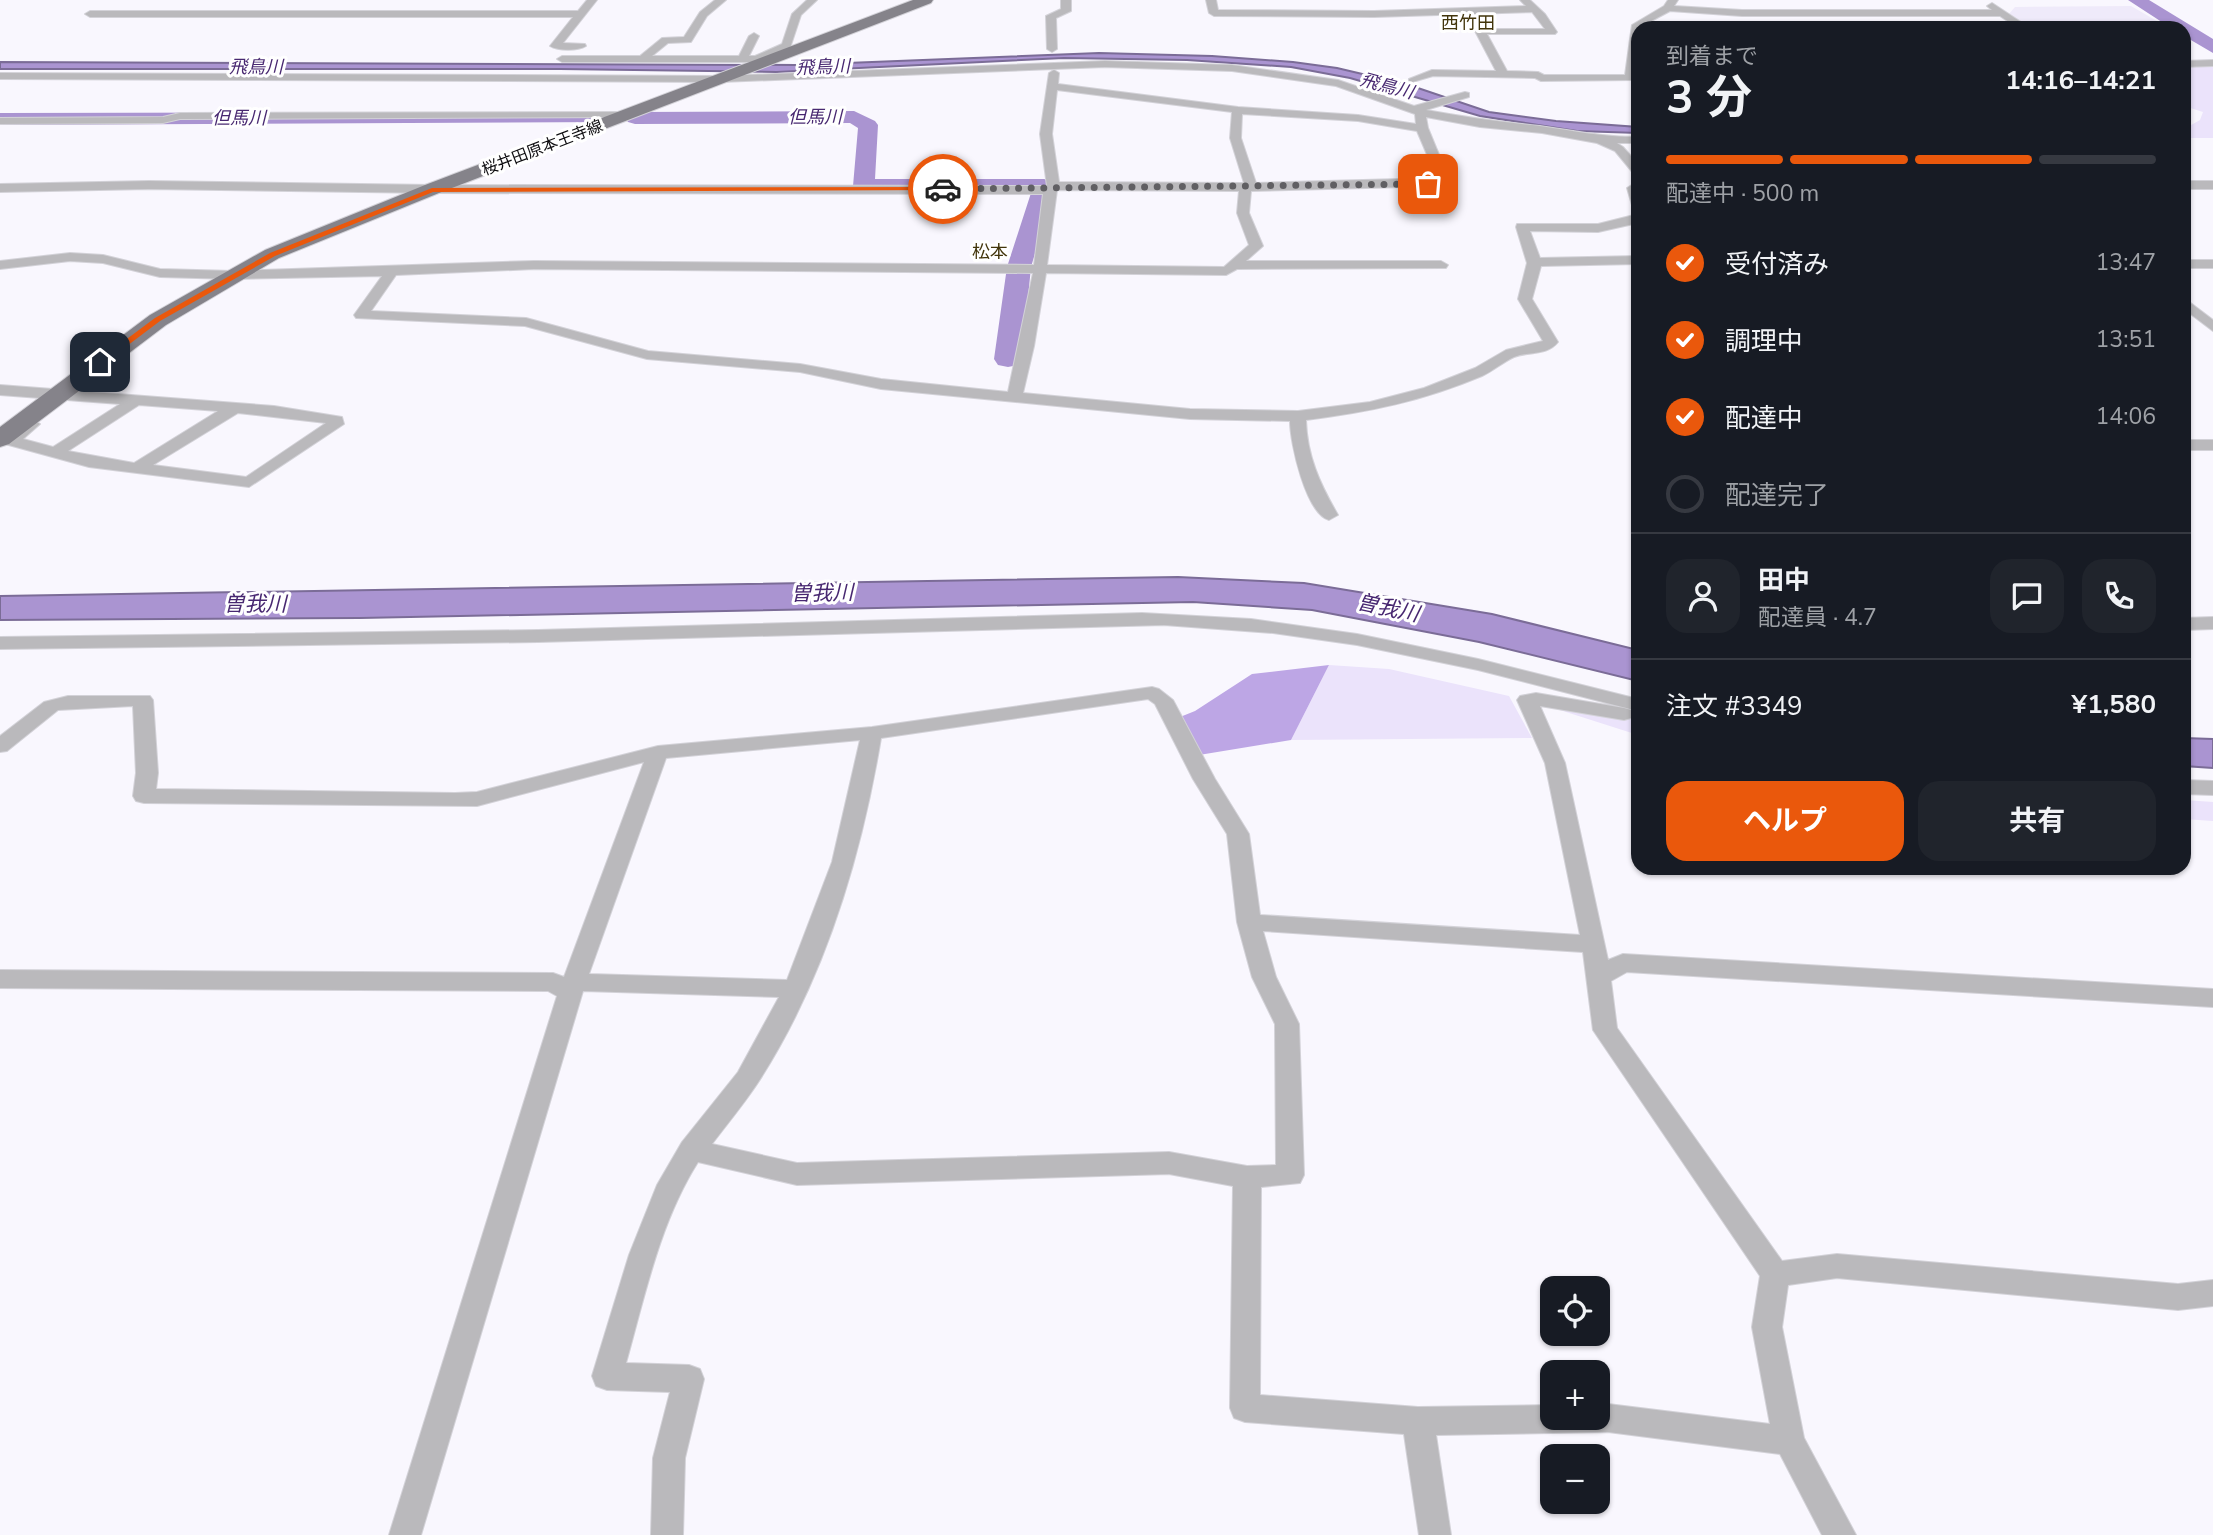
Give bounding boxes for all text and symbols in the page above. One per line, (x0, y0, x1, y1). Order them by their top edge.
district label: 西竹田 (1441, 11, 1495, 35)
text: 到着まで (1666, 41, 1758, 72)
water label: 飛鳥川 (796, 54, 852, 80)
water label: 飛鳥川 (229, 55, 285, 79)
text: 14:16–14:21 (2005, 63, 2156, 98)
text: 3 分 (1666, 66, 1752, 129)
water label: 飛鳥川 (1358, 67, 1418, 105)
water label: 但馬川 (788, 105, 844, 129)
water label: 但馬川 (212, 106, 268, 130)
street label: 桜井田原本王寺線 (479, 115, 606, 181)
courier (908, 154, 978, 224)
pin (1398, 154, 1458, 214)
icon: bag (1409, 165, 1447, 203)
icon: car (924, 170, 962, 208)
text: 配達中 · 500 m (1666, 178, 1819, 209)
district label: 松本 (972, 240, 1008, 264)
icon: check (1666, 244, 1704, 282)
text: 受付済み (1725, 247, 1829, 282)
text: 13:47 (2096, 247, 2156, 278)
icon: check (1666, 321, 1704, 359)
text: 調理中 (1725, 324, 1803, 359)
text: 13:51 (2096, 324, 2156, 355)
pin (70, 332, 130, 392)
icon: home (81, 343, 119, 381)
icon: check (1666, 398, 1704, 436)
text: 配達中 (1725, 401, 1803, 436)
text: 14:06 (2096, 401, 2156, 432)
text: 配達完了 (1725, 478, 1829, 513)
button: person (1666, 559, 1740, 633)
button: chat (1990, 559, 2064, 633)
button: phone (2082, 559, 2156, 633)
text: 田中 (1758, 563, 1810, 598)
water label: 曽我川 (790, 578, 856, 608)
water label: 曽我川 (1354, 588, 1424, 629)
water label: 曽我川 (224, 590, 288, 618)
text: 配達員 · 4.7 (1758, 602, 1877, 633)
text: ¥1,580 (2072, 687, 2156, 722)
text: 注文 #3349 (1666, 689, 1803, 724)
button: ヘルプ (1666, 781, 1904, 861)
button: 共有 (1918, 781, 2156, 861)
map controls (1540, 1276, 1610, 1514)
button: locate (1540, 1276, 1610, 1346)
button: + (1540, 1360, 1610, 1430)
button: − (1540, 1444, 1610, 1514)

